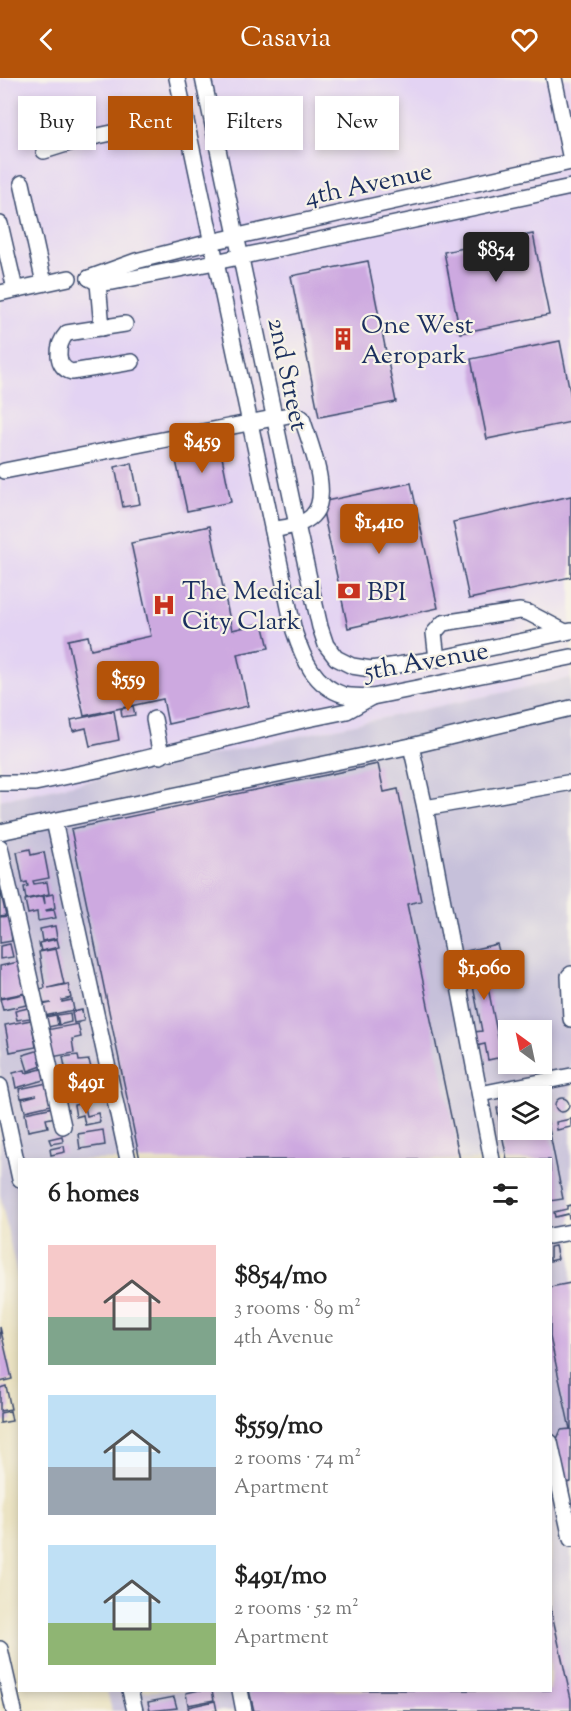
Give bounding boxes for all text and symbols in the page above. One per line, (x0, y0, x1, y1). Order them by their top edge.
text: Casavia (240, 20, 331, 59)
icon: back (30, 23, 63, 56)
icon: heart (508, 23, 541, 56)
chip: Buy (18, 96, 96, 150)
chip: Rent (108, 96, 193, 150)
chip: Filters (205, 96, 303, 150)
chip: New (315, 96, 399, 150)
street label: 4th Avenue (301, 154, 436, 217)
pin: $854 (460, 232, 532, 283)
text: $854 (477, 237, 515, 266)
place label: One West Aeropark (361, 308, 474, 375)
street label: 2nd Street (257, 315, 317, 435)
building icon: One West Aeropark (330, 326, 356, 352)
pin: $459 (166, 423, 238, 474)
text: $459 (183, 428, 221, 457)
pin: $1,410 (330, 504, 428, 555)
text: $1,410 (354, 509, 404, 538)
place label: The Medical City Clark (182, 574, 322, 641)
place label: BPI (367, 575, 407, 612)
bank icon: BPI (336, 578, 362, 604)
hospital icon: The Medical City Clark (151, 592, 177, 618)
street label: 5th Avenue (359, 633, 491, 692)
pin: $559 (92, 661, 164, 712)
text: $559 (111, 666, 145, 695)
pin: $1,060 (435, 950, 533, 1001)
text: $1,060 (458, 955, 510, 984)
north arrow (498, 1020, 552, 1074)
map controls (498, 1020, 552, 1140)
pin: $491 (50, 1064, 122, 1115)
text: $491 (67, 1069, 105, 1098)
button: layers (498, 1086, 552, 1140)
text: 6 homes (48, 1176, 139, 1213)
icon: filters (489, 1178, 522, 1211)
text: $854/mo (234, 1258, 327, 1295)
icon: home (96, 1269, 168, 1341)
text: 3 rooms · 89 m² (234, 1295, 361, 1324)
text: 4th Avenue (234, 1324, 334, 1353)
text: $559/mo (234, 1408, 323, 1445)
icon: home (96, 1419, 168, 1491)
text: 2 rooms · 74 m² (234, 1445, 361, 1474)
text: Apartment (234, 1474, 329, 1503)
text: $491/mo (234, 1558, 327, 1595)
icon: home (96, 1569, 168, 1641)
text: 2 rooms · 52 m² (234, 1595, 359, 1624)
text: Apartment (234, 1624, 329, 1653)

